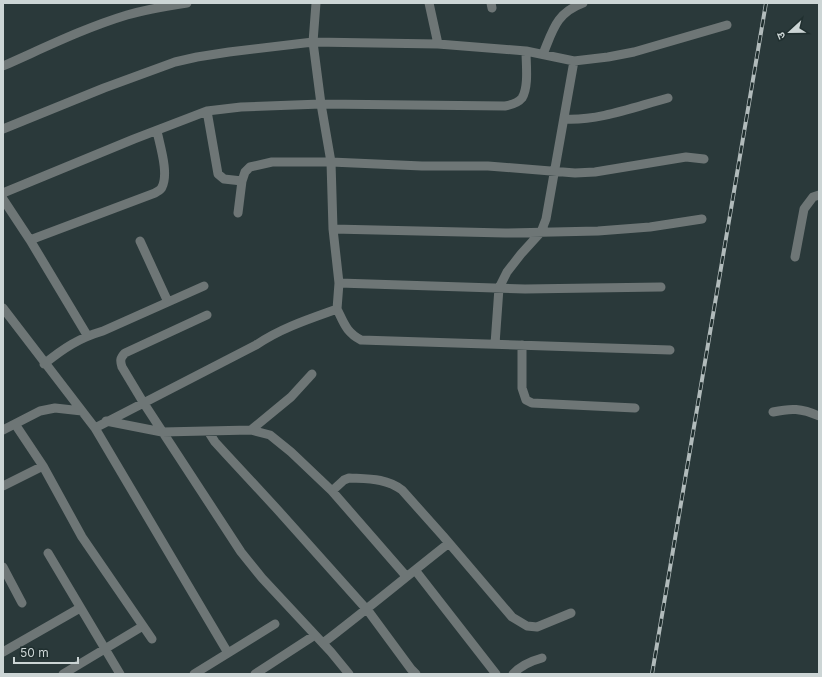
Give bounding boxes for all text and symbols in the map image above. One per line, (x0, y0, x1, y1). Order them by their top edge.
north arrow (770, 12, 810, 52)
text: उ (773, 30, 788, 41)
scale bar (14, 639, 78, 665)
text: 50 m (20, 645, 49, 660)

